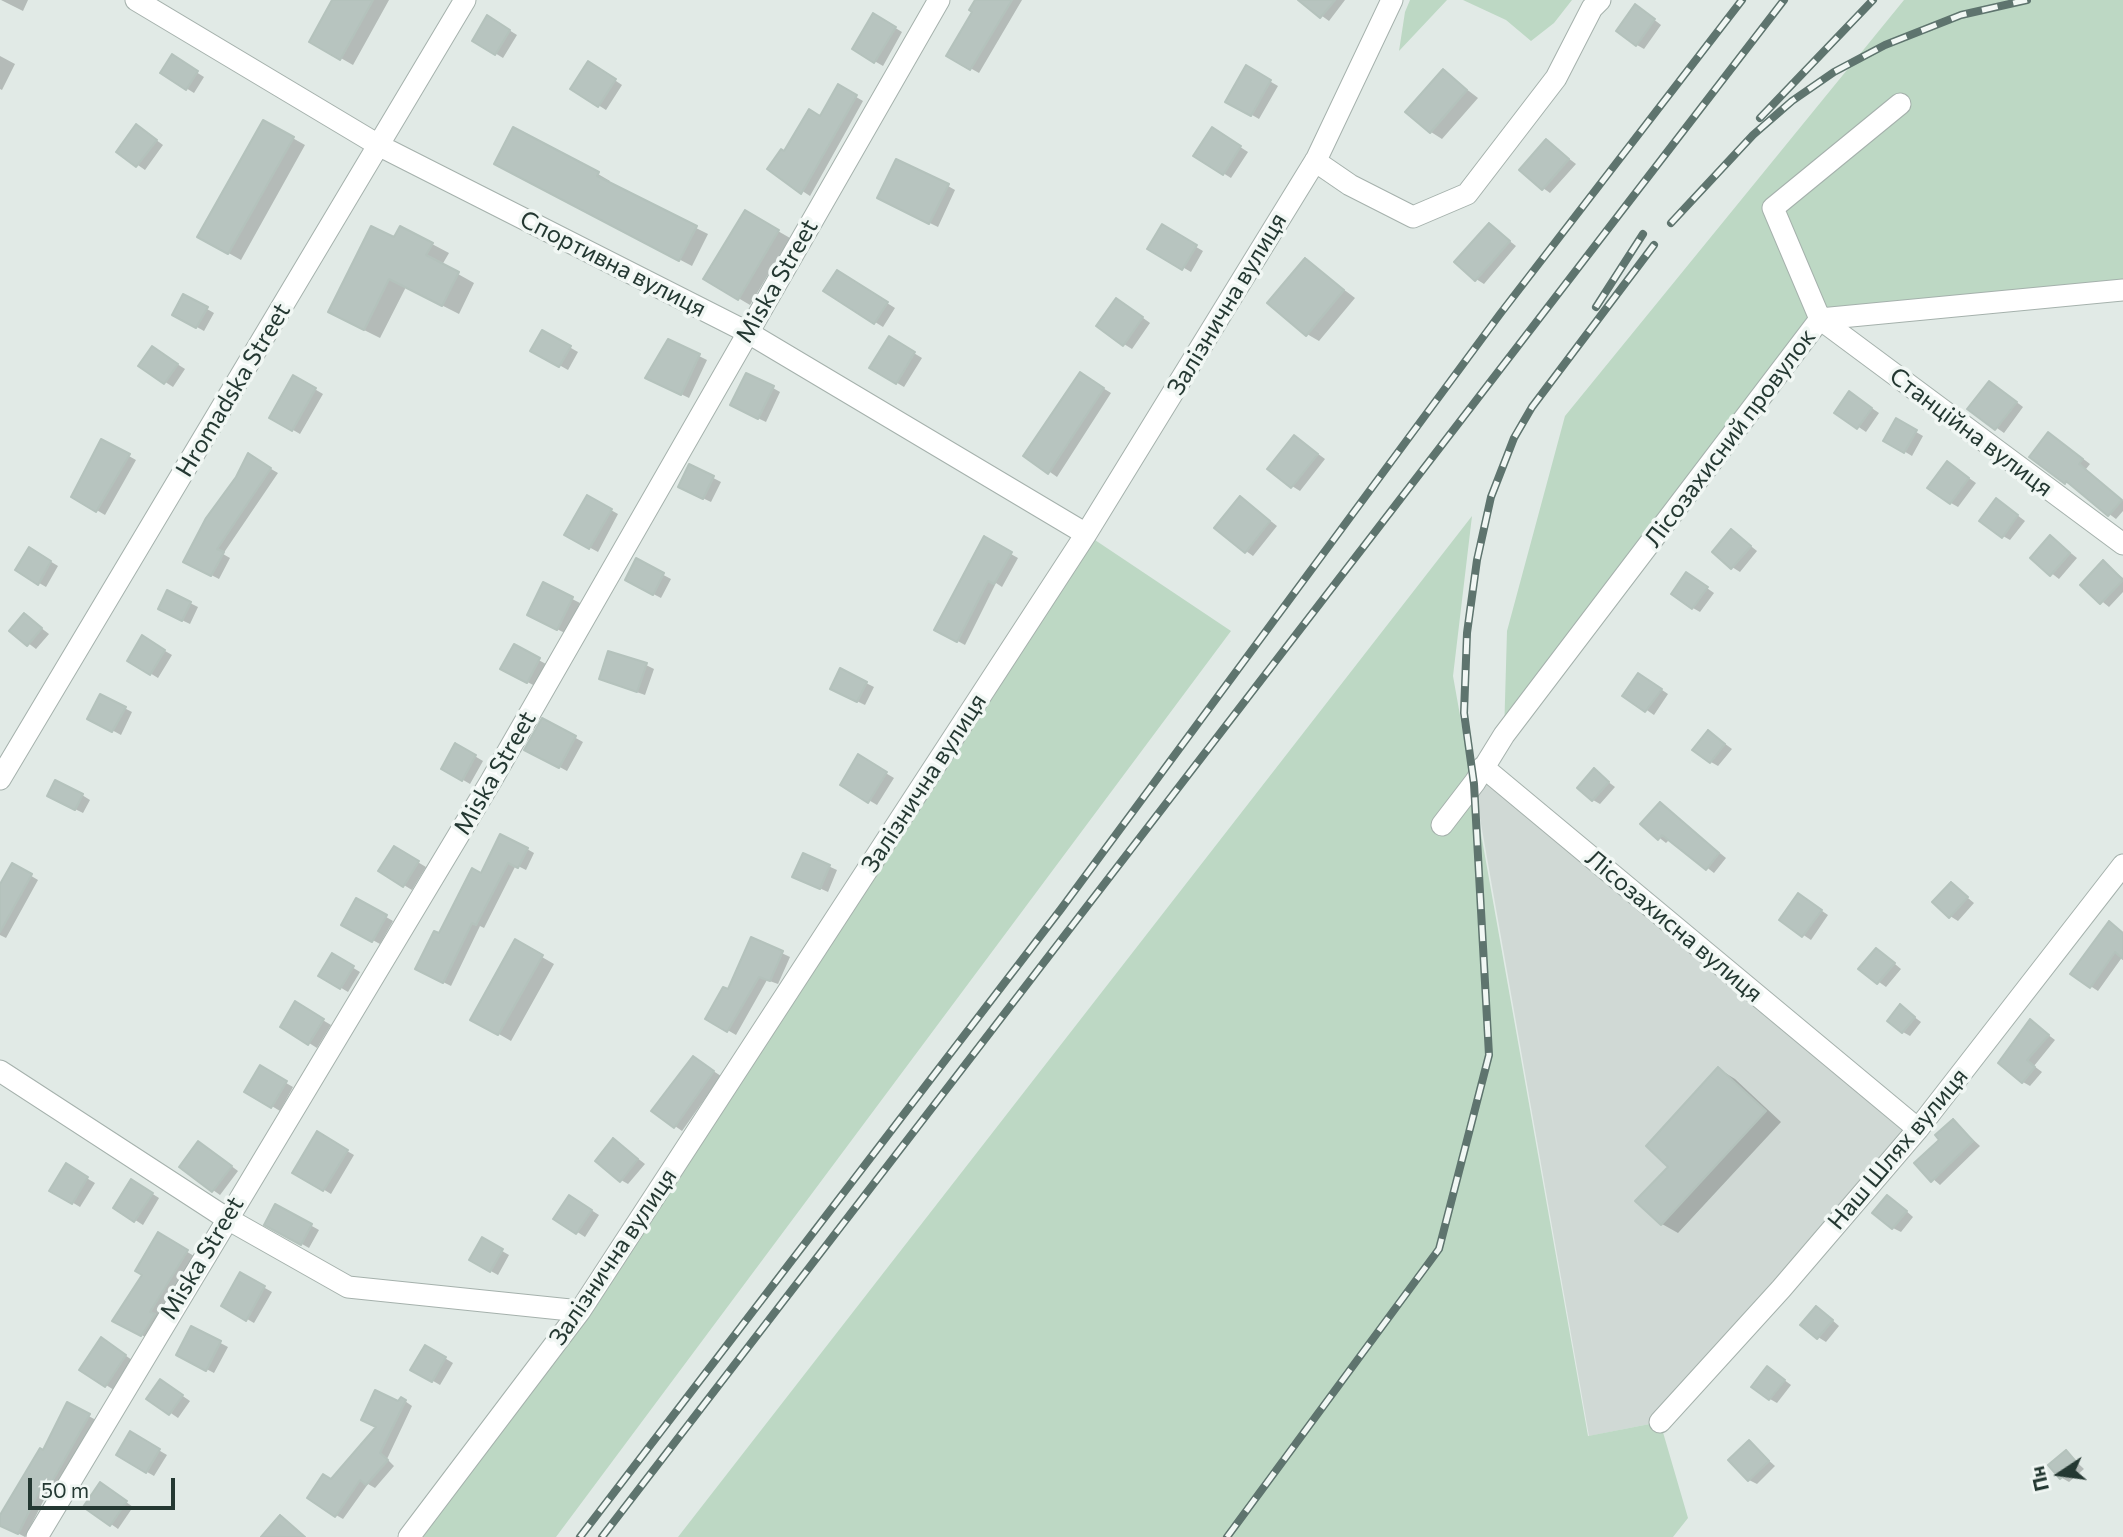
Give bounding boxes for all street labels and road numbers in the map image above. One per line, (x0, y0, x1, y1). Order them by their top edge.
street label: Спортивна вулиця (515, 205, 711, 323)
street label: Залізнична вулиця (1161, 208, 1293, 400)
street label: Miska Street (730, 214, 824, 348)
street label: Hromadska Street (170, 298, 296, 482)
street label: Лісозахисний провулок (1638, 323, 1822, 553)
street label: Станційна вулиця (1884, 361, 2058, 503)
street label: Залізнична вулиця (856, 688, 992, 878)
street label: Miska Street (448, 706, 542, 840)
street label: Лісозахисна вулиця (1580, 844, 1768, 1008)
street label: Наш Шлях вулиця (1822, 1062, 1974, 1236)
street label: Залізнична вулиця (543, 1163, 683, 1351)
street label: Miska Street (154, 1191, 250, 1325)

